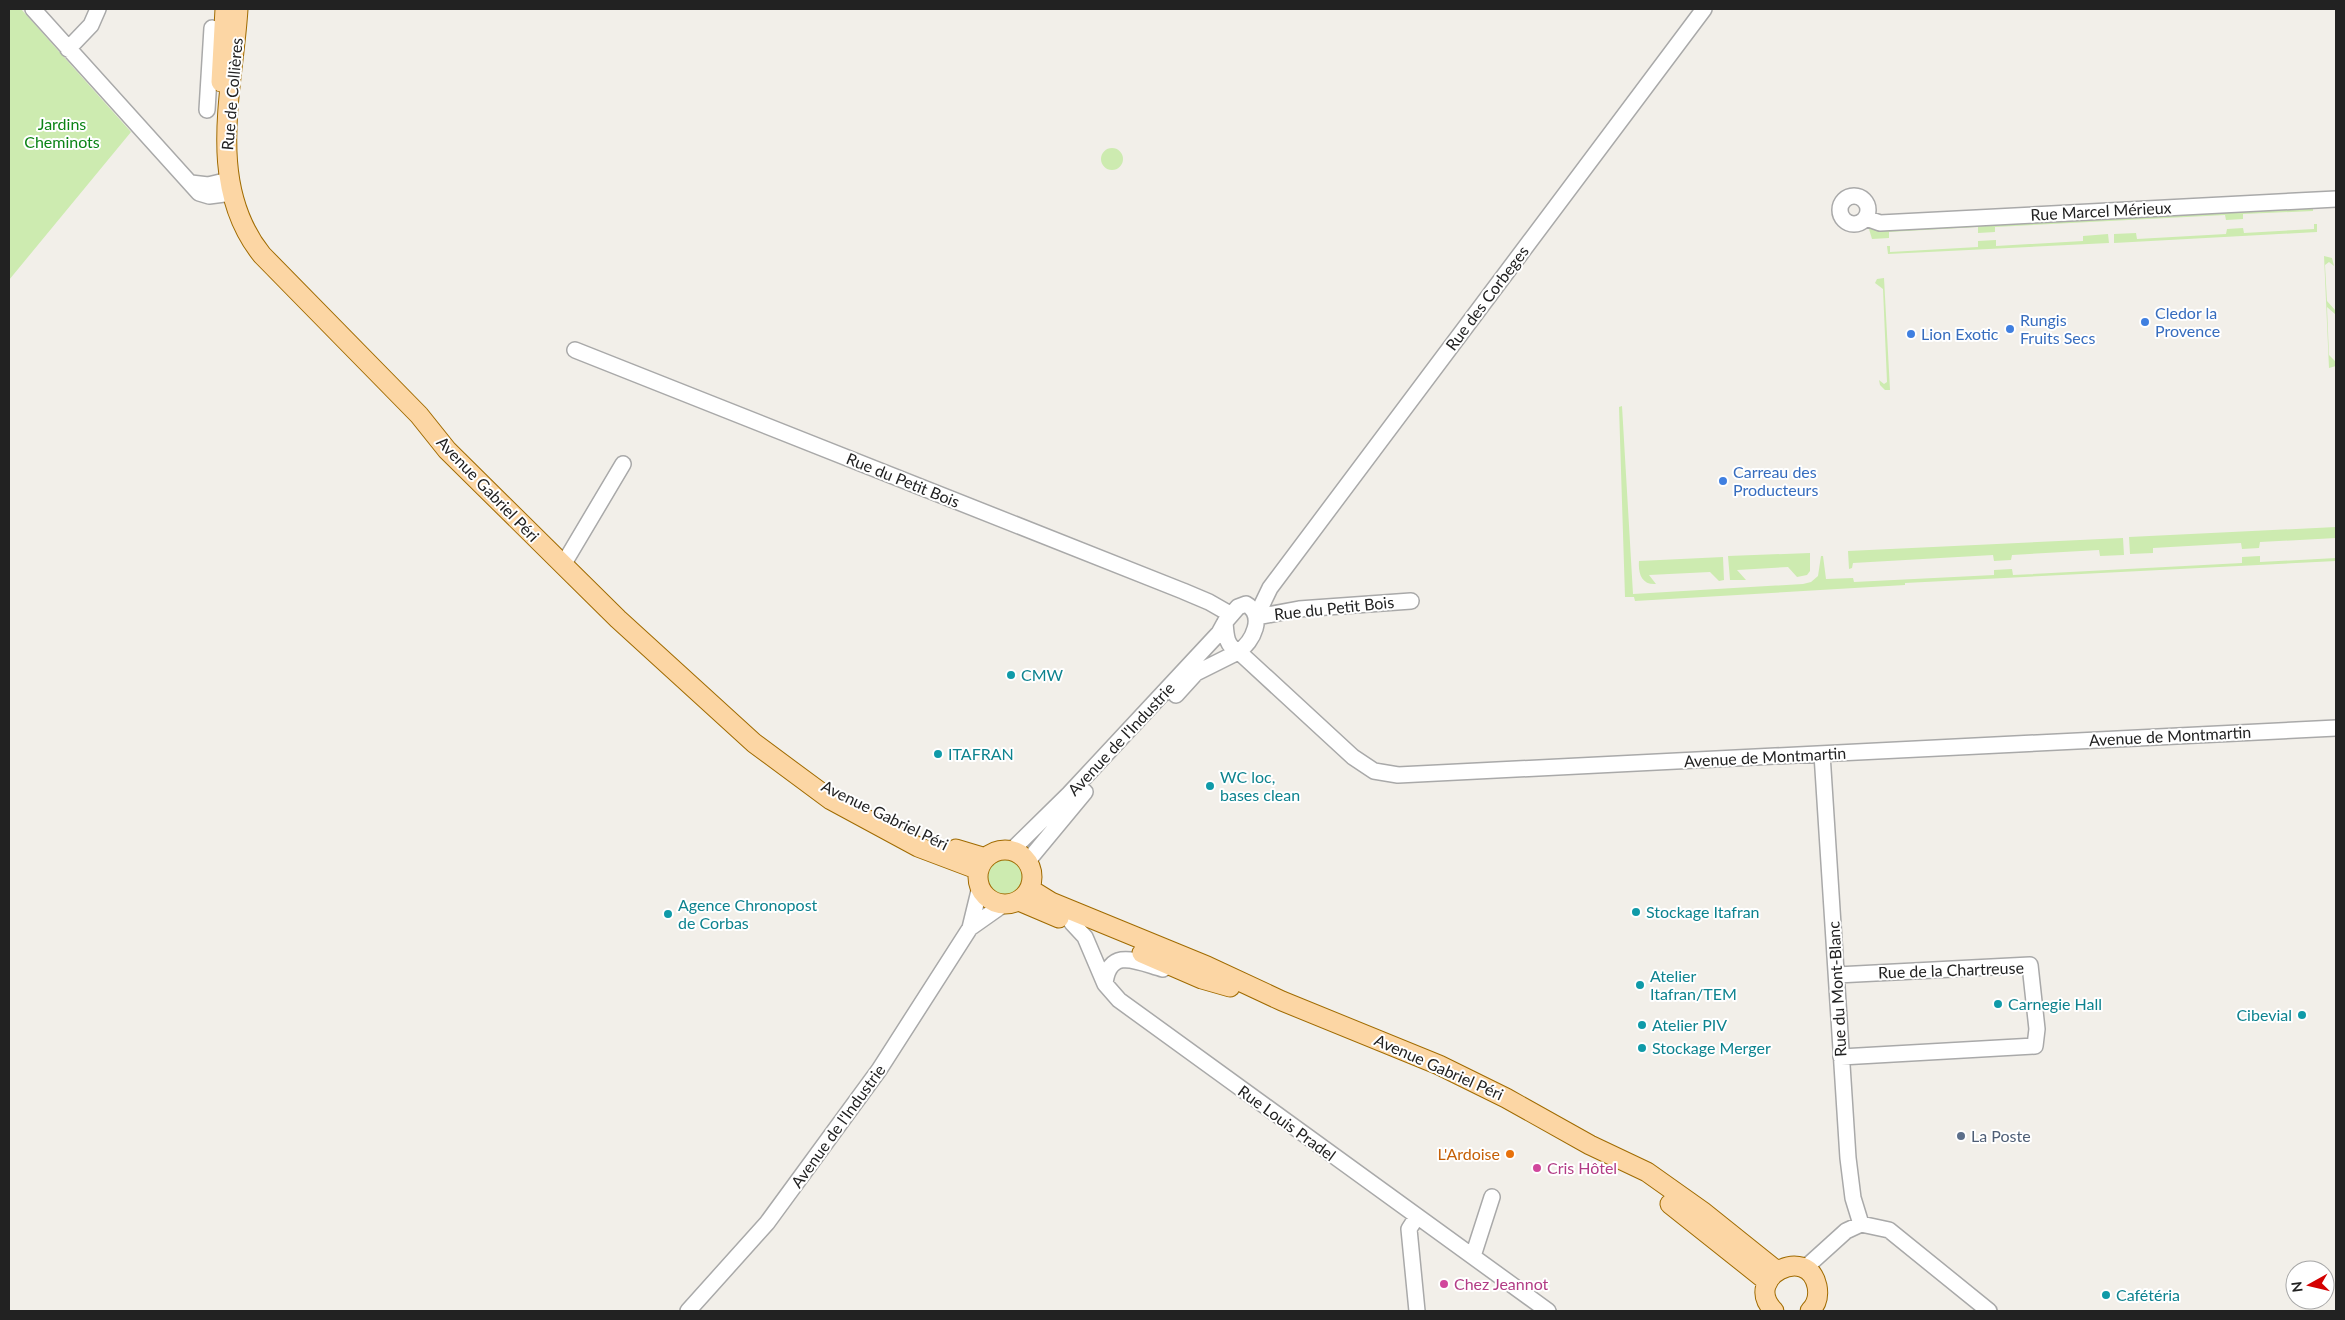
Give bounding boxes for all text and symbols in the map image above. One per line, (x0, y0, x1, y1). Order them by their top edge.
street label: Rue de Collières (217, 37, 246, 151)
park label: Jardins Cheminots (24, 114, 100, 151)
street label: Rue Marcel Mérieux (2030, 197, 2172, 224)
street label: Rue des Corbeges (1441, 242, 1532, 354)
place label: Cledor la Provence (2155, 303, 2220, 340)
place label: Rungis Fruits Secs (2020, 310, 2095, 347)
marker: Cledor la Provence (2139, 316, 2151, 328)
marker: Rungis Fruits Secs (2004, 323, 2016, 335)
place label: Lion Exotic (1921, 324, 1999, 343)
marker: Lion Exotic (1905, 328, 1917, 340)
street label: Avenue Gabriel Péri (433, 432, 543, 545)
street label: Rue du Petit Bois (844, 448, 963, 511)
place label: Carreau des Producteurs (1733, 462, 1818, 499)
marker: Carreau des Producteurs (1717, 475, 1729, 487)
street label: Rue du Petit Bois (1273, 592, 1395, 623)
place label: CMW (1021, 665, 1064, 684)
marker: CMW (1005, 669, 1017, 681)
street label: Avenue de l'Industrie (1063, 678, 1178, 799)
street label: Avenue de Montmartin (2088, 722, 2252, 749)
street label: Avenue de Montmartin (1683, 743, 1847, 770)
place label: ITAFRAN (948, 744, 1014, 763)
marker: ITAFRAN (932, 748, 944, 760)
place label: WC loc, bases clean (1220, 767, 1300, 804)
street label: Avenue Gabriel Péri (819, 776, 952, 854)
marker: WC loc, bases clean (1204, 780, 1216, 792)
place label: Agence Chronopost de Corbas (678, 895, 818, 932)
place label: Stockage Itafran (1646, 902, 1760, 921)
marker: Stockage Itafran (1630, 906, 1642, 918)
marker: Agence Chronopost de Corbas (662, 908, 674, 920)
street label: Rue du Mont-Blanc (1823, 920, 1850, 1057)
street label: Rue de la Chartreuse (1878, 957, 2024, 982)
place label: Atelier Itafran/TEM (1650, 966, 1737, 1003)
marker: Atelier Itafran/TEM (1634, 979, 1646, 991)
place label: Carnegie Hall (2008, 994, 2102, 1013)
marker: Carnegie Hall (1992, 998, 2004, 1010)
place label: Cibevial (2236, 1005, 2292, 1024)
marker: Cibevial (2296, 1009, 2308, 1021)
place label: Atelier PIV (1652, 1015, 1727, 1034)
marker: Atelier PIV (1636, 1019, 1648, 1031)
street label: Avenue Gabriel Péri (1372, 1030, 1507, 1103)
place label: Stockage Merger (1652, 1038, 1771, 1057)
marker: Stockage Merger (1636, 1042, 1648, 1054)
street label: Avenue de l'Industrie (787, 1060, 889, 1191)
street label: Rue Louis Pradel (1235, 1081, 1340, 1164)
place label: La Poste (1971, 1126, 2031, 1145)
marker: La Poste (1955, 1130, 1967, 1142)
place label: L'Ardoise (1437, 1144, 1500, 1163)
marker: L'Ardoise (1504, 1148, 1516, 1160)
place label: Cris Hôtel (1547, 1158, 1617, 1177)
marker: Cris Hôtel (1531, 1162, 1543, 1174)
north arrow (2285, 1260, 2335, 1310)
place label: Chez Jeannot (1454, 1274, 1549, 1293)
marker: Chez Jeannot (1438, 1278, 1450, 1290)
text: N (2287, 1280, 2306, 1293)
place label: Cafétéria (2116, 1285, 2180, 1304)
marker: Cafétéria (2100, 1289, 2112, 1301)

